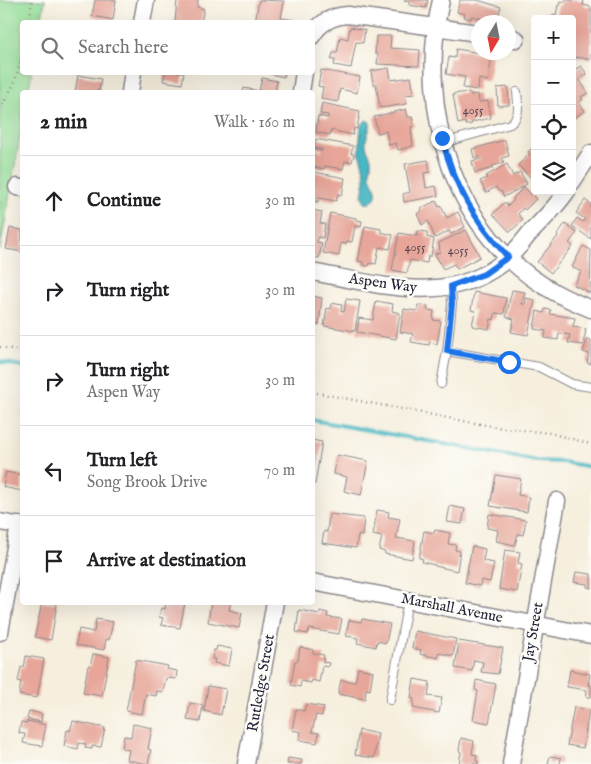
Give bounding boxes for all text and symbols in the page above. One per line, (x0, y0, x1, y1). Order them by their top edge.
north arrow (471, 15, 516, 60)
map controls (531, 15, 576, 195)
button: + (531, 15, 576, 60)
search box (20, 20, 315, 75)
icon: search (38, 34, 66, 62)
text: Search here (78, 36, 169, 60)
button: − (531, 60, 576, 105)
house number: 4055 (463, 103, 484, 118)
button: locate (531, 105, 576, 150)
text: 2 min (40, 109, 87, 136)
text: Walk · 160 m (214, 113, 295, 133)
route end (431, 127, 454, 150)
button: layers (531, 150, 576, 195)
icon: ahead (40, 187, 68, 215)
text: Continue (87, 189, 161, 213)
text: 30 m (265, 191, 295, 211)
house number: 4055 (405, 240, 426, 255)
house number: 4055 (448, 243, 469, 258)
street label: Aspen Way (347, 269, 419, 297)
icon: right (40, 277, 68, 305)
text: Turn right (87, 279, 169, 303)
text: 30 m (265, 281, 295, 301)
route start (498, 351, 521, 374)
text: Turn right (87, 359, 169, 383)
icon: right (40, 367, 68, 395)
text: 30 m (265, 371, 295, 391)
text: Aspen Way (87, 383, 160, 403)
text: Turn left (87, 449, 158, 473)
icon: left (40, 457, 68, 485)
text: 70 m (264, 461, 295, 481)
text: Song Brook Drive (87, 473, 207, 493)
icon: arrive (40, 547, 68, 575)
text: Arrive at destination (87, 549, 246, 573)
street label: Marshall Avenue (400, 589, 505, 627)
street label: Jay Street (518, 601, 548, 665)
street label: Rutledge Street (243, 633, 279, 733)

